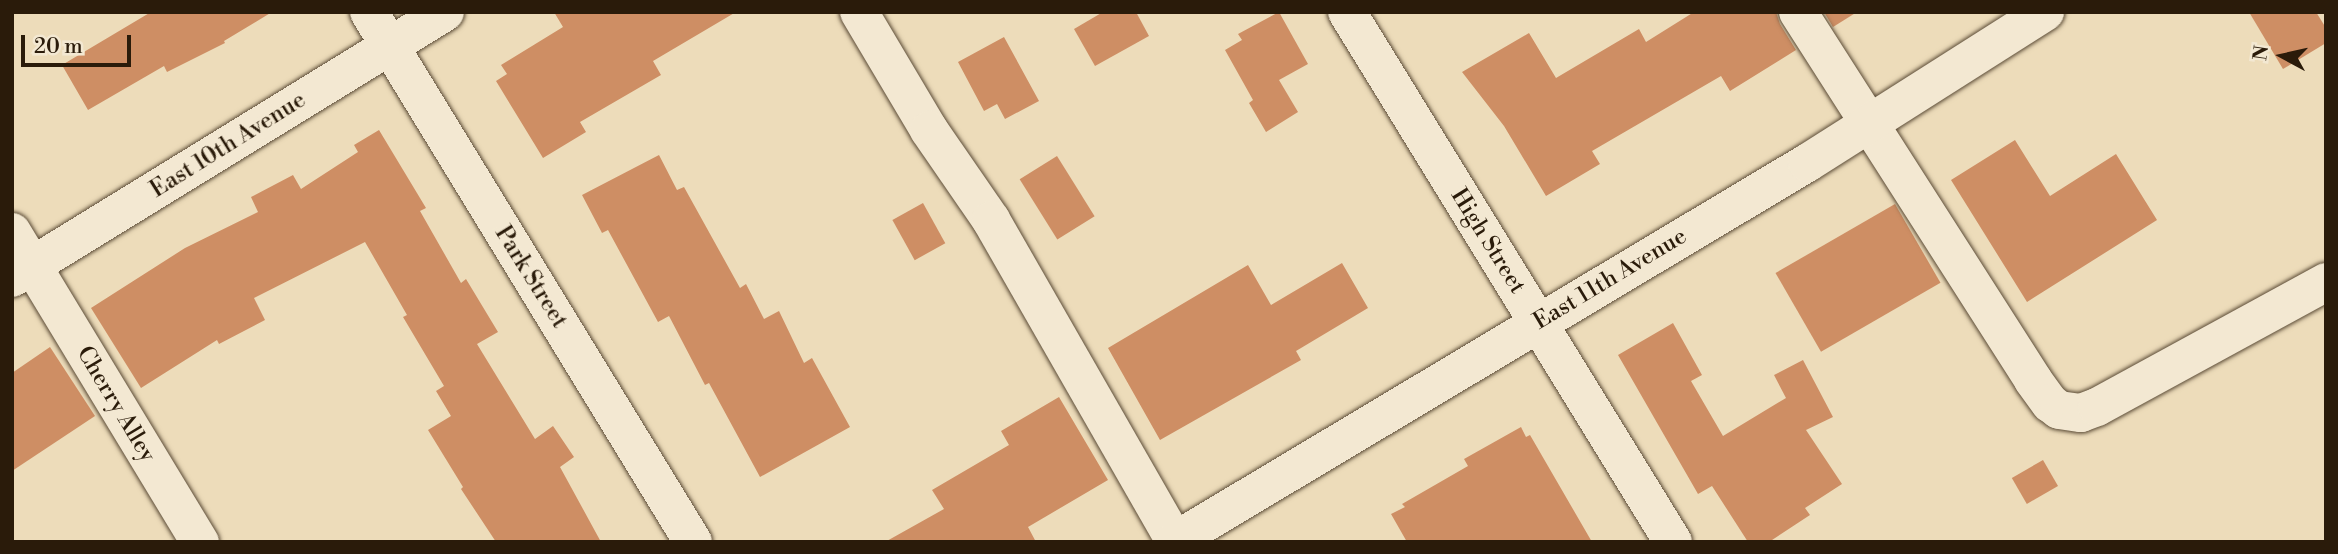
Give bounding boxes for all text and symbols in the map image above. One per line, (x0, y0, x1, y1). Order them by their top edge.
scale bar (24, 21, 135, 65)
north arrow (2247, 21, 2317, 91)
text: 20 m (34, 34, 83, 60)
text: N (2248, 44, 2274, 62)
street label: East 10th Avenue (145, 86, 311, 204)
street label: High Street (1445, 183, 1531, 299)
street label: Park Street (489, 221, 573, 333)
street label: East 11th Avenue (1528, 222, 1692, 336)
street label: Cherry Alley (71, 341, 161, 467)

